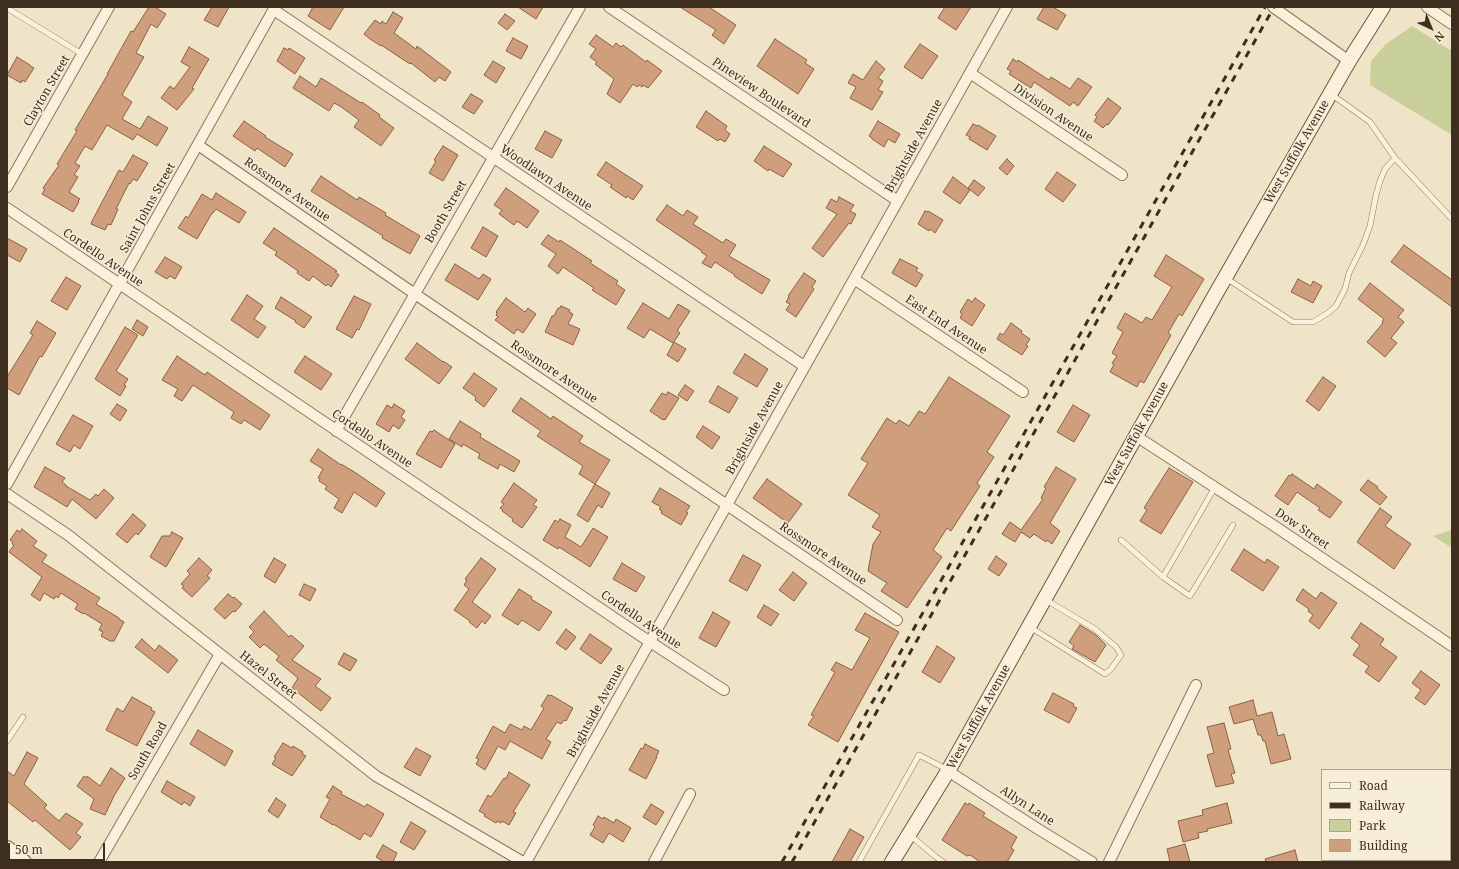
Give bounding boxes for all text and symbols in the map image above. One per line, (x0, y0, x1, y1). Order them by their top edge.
north arrow (1411, 8, 1451, 48)
text: N (1431, 29, 1448, 45)
street label: Clayton Street (21, 53, 73, 129)
street label: Pineview Boulevard (709, 55, 813, 131)
street label: Division Avenue (1010, 81, 1096, 145)
street label: Brightside Avenue (882, 97, 946, 195)
street label: West Suffolk Avenue (1261, 98, 1333, 206)
street label: Woodlawn Avenue (497, 142, 595, 214)
street label: Rossmore Avenue (241, 155, 333, 225)
street label: Saint Johns Street (117, 160, 179, 256)
street label: Booth Street (422, 178, 470, 246)
street label: Cordello Avenue (60, 226, 146, 290)
street label: East End Avenue (902, 292, 990, 358)
street label: Rossmore Avenue (508, 338, 600, 406)
street label: Brightside Avenue (723, 379, 787, 477)
street label: West Suffolk Avenue (1102, 379, 1172, 489)
street label: Cordello Avenue (329, 407, 415, 471)
street label: Dow Street (1272, 506, 1332, 552)
street label: Rossmore Avenue (777, 520, 869, 588)
street label: Cordello Avenue (598, 588, 684, 652)
street label: Hazel Street (236, 648, 300, 702)
street label: Brightside Avenue (564, 662, 628, 760)
street label: West Suffolk Avenue (944, 662, 1014, 772)
street label: South Road (126, 719, 170, 783)
legend (1321, 769, 1451, 861)
text: Road (1359, 777, 1388, 794)
street label: Allyn Lane (997, 783, 1057, 829)
text: Railway (1359, 797, 1405, 814)
text: Park (1359, 817, 1386, 834)
scale bar (10, 835, 107, 861)
text: Building (1359, 837, 1407, 854)
text: 50 m (15, 841, 43, 858)

